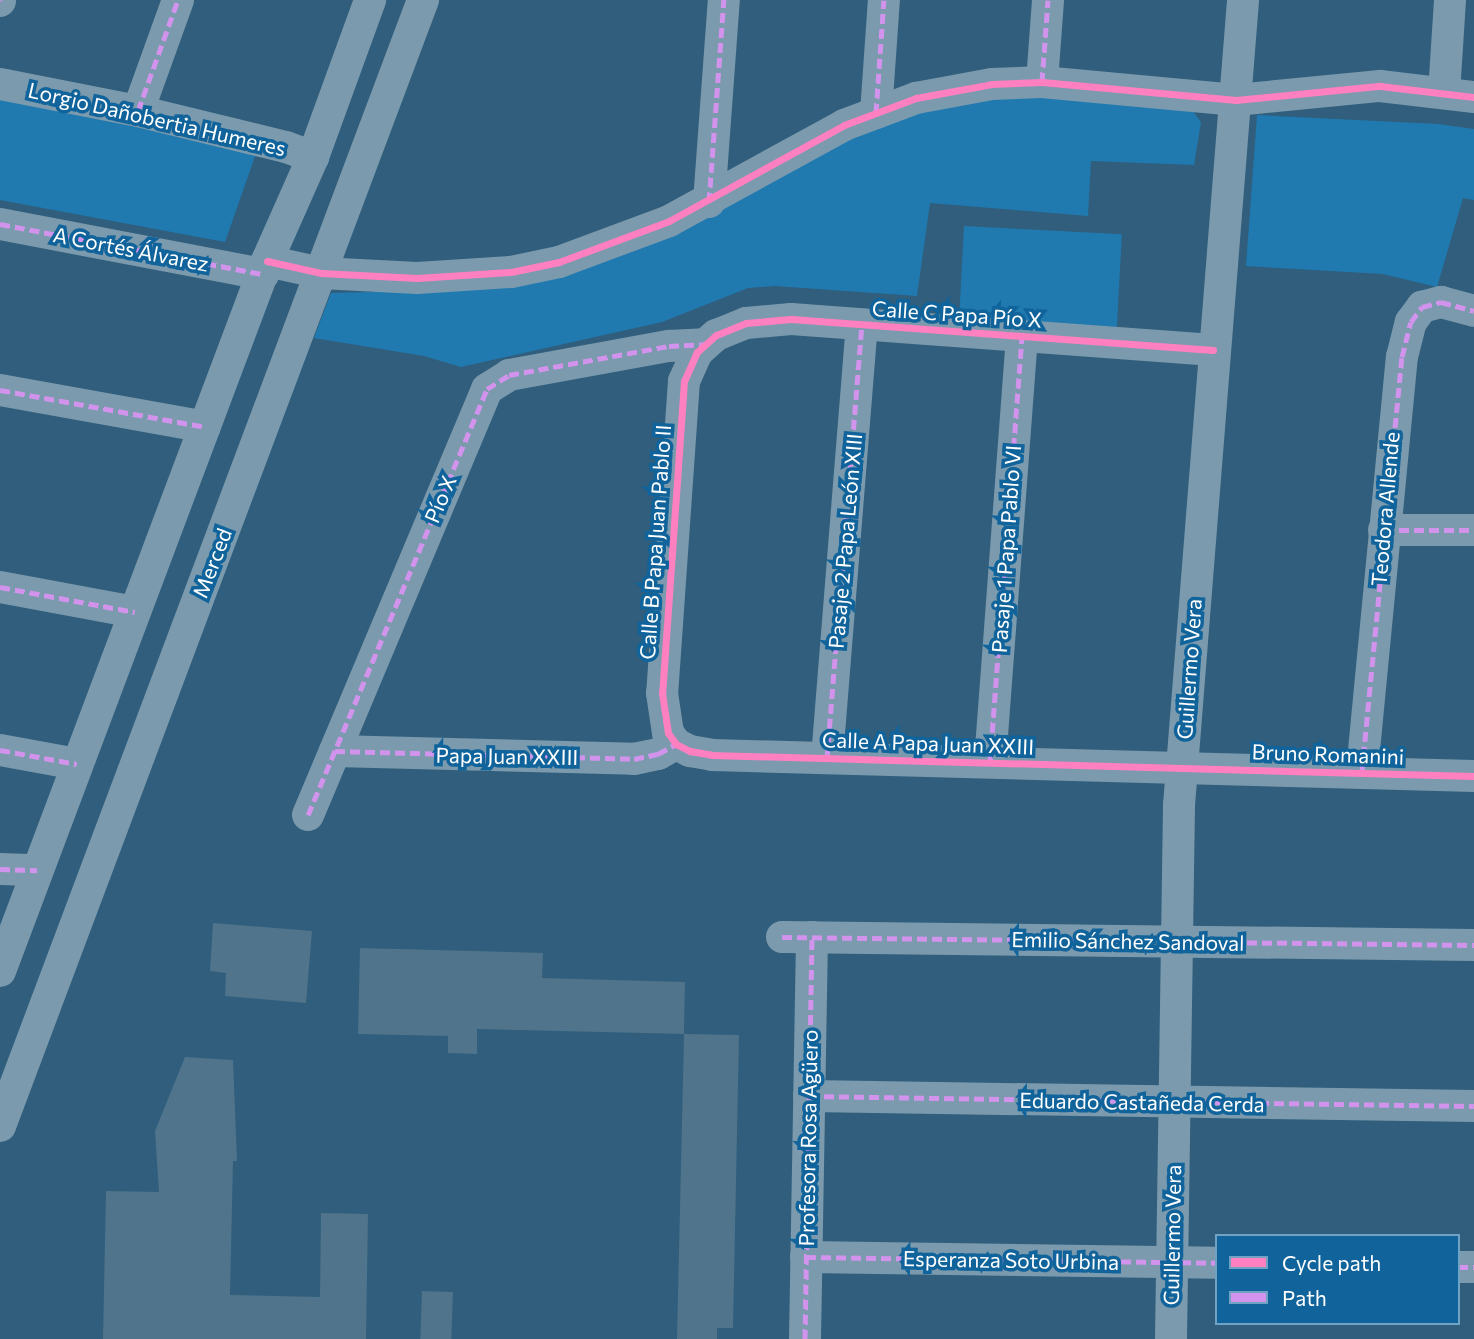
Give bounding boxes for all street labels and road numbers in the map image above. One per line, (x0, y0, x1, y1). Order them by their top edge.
street label: Lorgio Dañobertia Humeres (26, 77, 288, 161)
street label: A Cortés Álvarez (51, 222, 211, 276)
street label: Calle C Papa Pío X (871, 295, 1043, 333)
street label: Calle B Papa Juan Pablo II (634, 424, 676, 660)
street label: Teodora Allende (1366, 431, 1404, 587)
street label: Pasaje 2 Papa León XIII (823, 432, 867, 650)
street label: Pasaje 1 Papa Pablo VI (986, 444, 1026, 654)
street label: Pío X (419, 471, 461, 527)
street label: Merced (187, 525, 237, 601)
street label: Guillermo Vera (1172, 598, 1206, 740)
street label: Calle A Papa Juan XXIII (822, 727, 1034, 759)
street label: Bruno Romanini (1251, 739, 1405, 769)
street label: Papa Juan XXIII (436, 742, 578, 770)
street label: Emilio Sánchez Sandoval (1011, 926, 1245, 956)
street label: Profesora Rosa Agüero (794, 1029, 822, 1247)
street label: Eduardo Castañeda Cerda (1019, 1087, 1265, 1117)
street label: Guillermo Vera (1158, 1164, 1186, 1306)
street label: Esperanza Soto Urbina (903, 1246, 1119, 1274)

